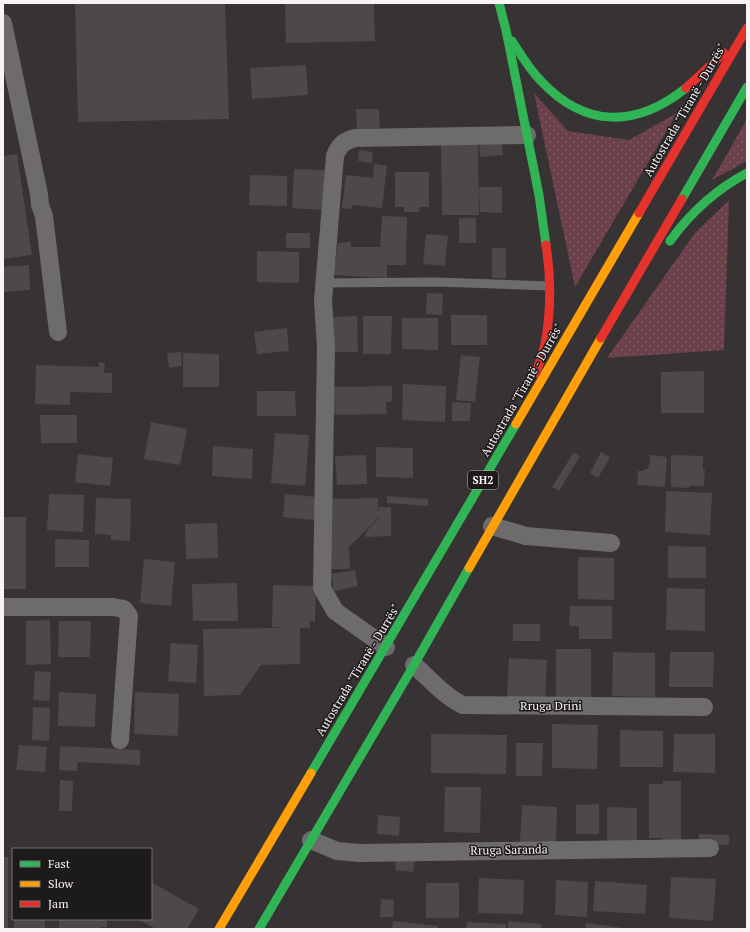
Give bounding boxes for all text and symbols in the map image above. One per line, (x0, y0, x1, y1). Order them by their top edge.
street label: Autostrada "Tiranë - Durrës" (640, 40, 729, 179)
street label: Autostrada "Tiranë - Durrës" (477, 320, 566, 459)
road number: SH2 (468, 471, 498, 489)
street label: Autostrada "Tiranë - Durrës" (312, 601, 403, 739)
street label: Rruga Drini (520, 698, 582, 713)
street label: Rruga Saranda (470, 841, 548, 858)
legend (12, 848, 152, 920)
text: Fast (48, 856, 71, 871)
text: Slow (48, 876, 74, 891)
text: Jam (48, 896, 69, 911)

